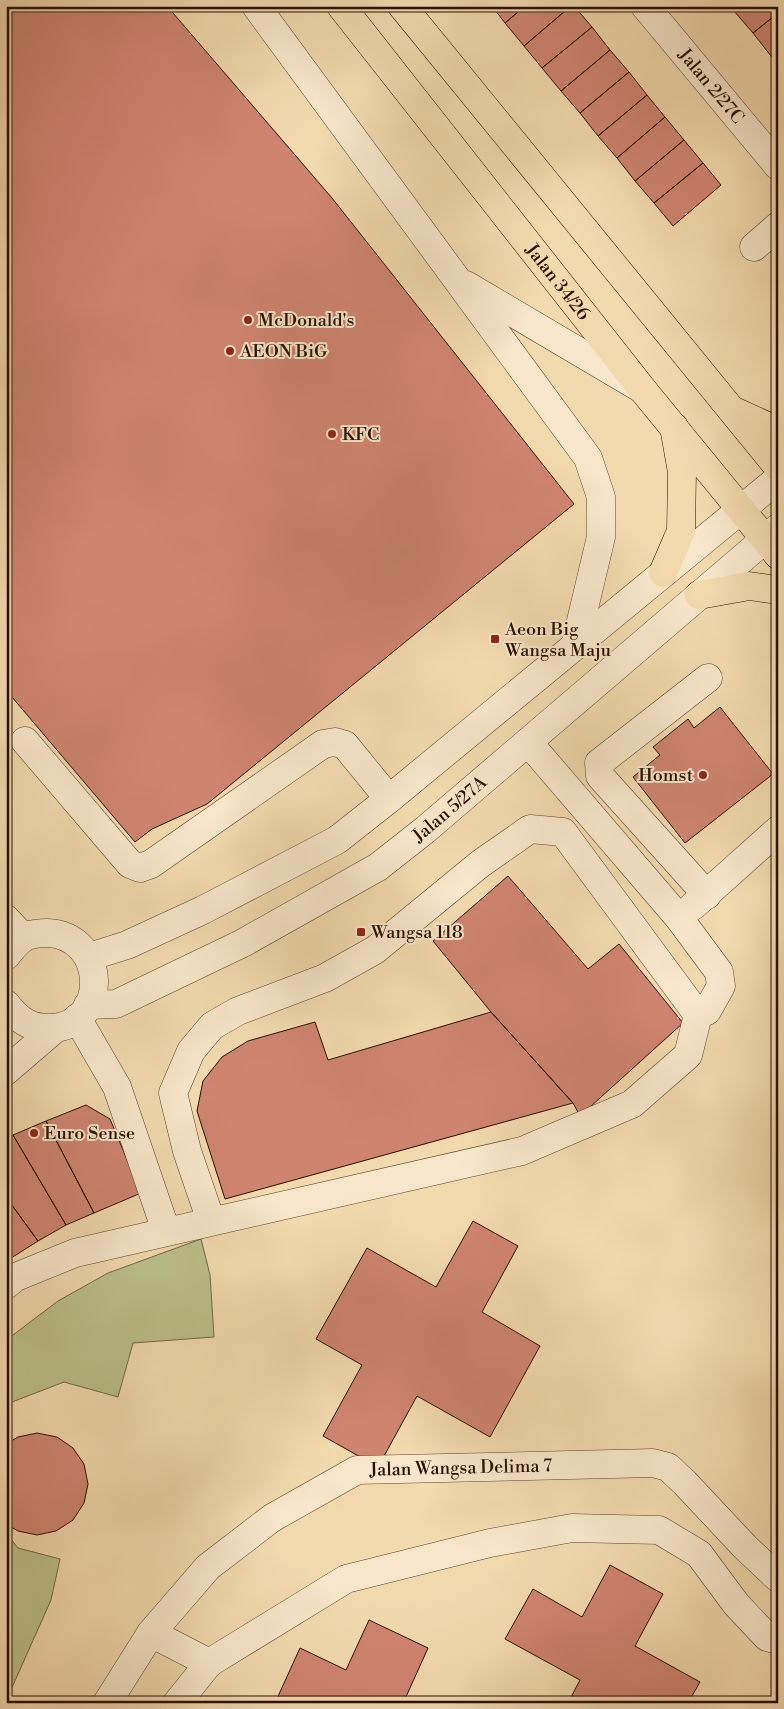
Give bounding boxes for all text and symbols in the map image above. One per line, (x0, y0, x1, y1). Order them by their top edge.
street label: Jalan 2/27C (673, 43, 749, 129)
street label: Jalan 34/26 (520, 238, 595, 325)
place label: McDonald's (258, 309, 355, 332)
marker: McDonald's (242, 314, 254, 326)
place label: AEON BiG (239, 340, 328, 363)
marker: AEON BiG (224, 345, 236, 357)
place label: KFC (342, 423, 379, 446)
marker: KFC (326, 428, 338, 440)
place label: Aeon Big Wangsa Maju (504, 618, 612, 662)
marker: Aeon Big Wangsa Maju (489, 633, 501, 645)
place label: Homst (638, 764, 694, 787)
marker: Homst (697, 769, 709, 781)
street label: Jalan 5/27A (407, 771, 492, 848)
place label: Wangsa 118 (370, 921, 463, 944)
marker: Wangsa 118 (355, 926, 367, 938)
place label: Euro Sense (44, 1122, 135, 1145)
marker: Euro Sense (28, 1127, 40, 1139)
street label: Jalan Wangsa Delima 7 (368, 1454, 553, 1482)

